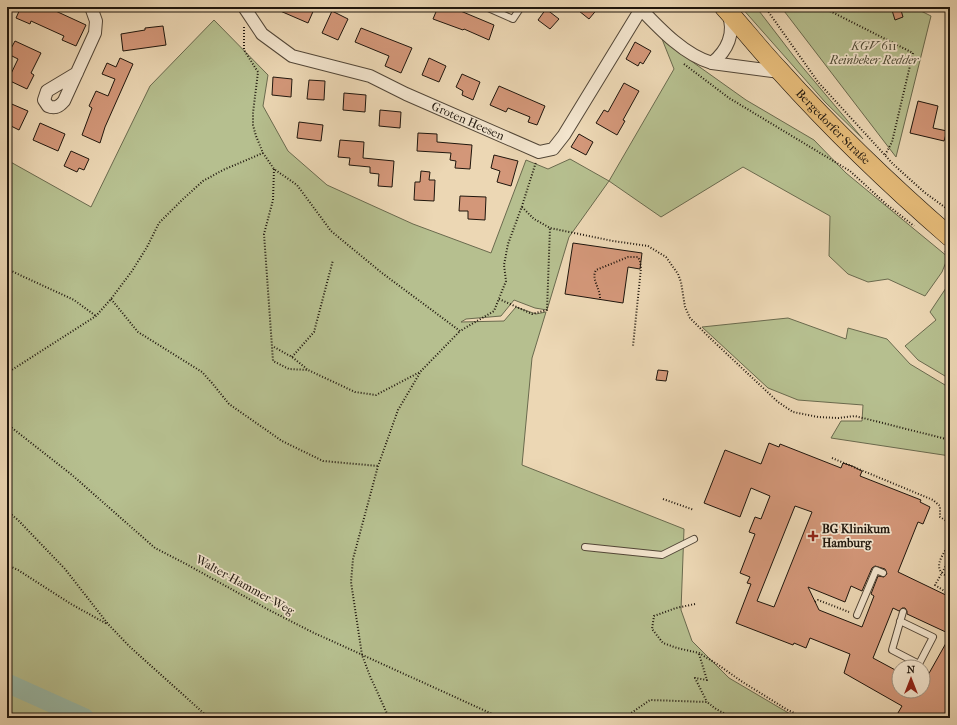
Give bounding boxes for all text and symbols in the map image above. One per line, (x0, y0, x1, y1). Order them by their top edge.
park label: KGV 611 Reinbeker Redder (829, 39, 920, 67)
street label: Bergedorfer Straße (793, 86, 873, 167)
street label: Groten Heesen (429, 99, 506, 143)
place label: BG Klinikum Hamburg (822, 522, 891, 551)
marker: BG Klinikum Hamburg (807, 530, 819, 542)
street label: Walter-Hammer-Weg (192, 552, 297, 618)
north arrow (891, 659, 931, 699)
text: N (907, 663, 916, 676)

